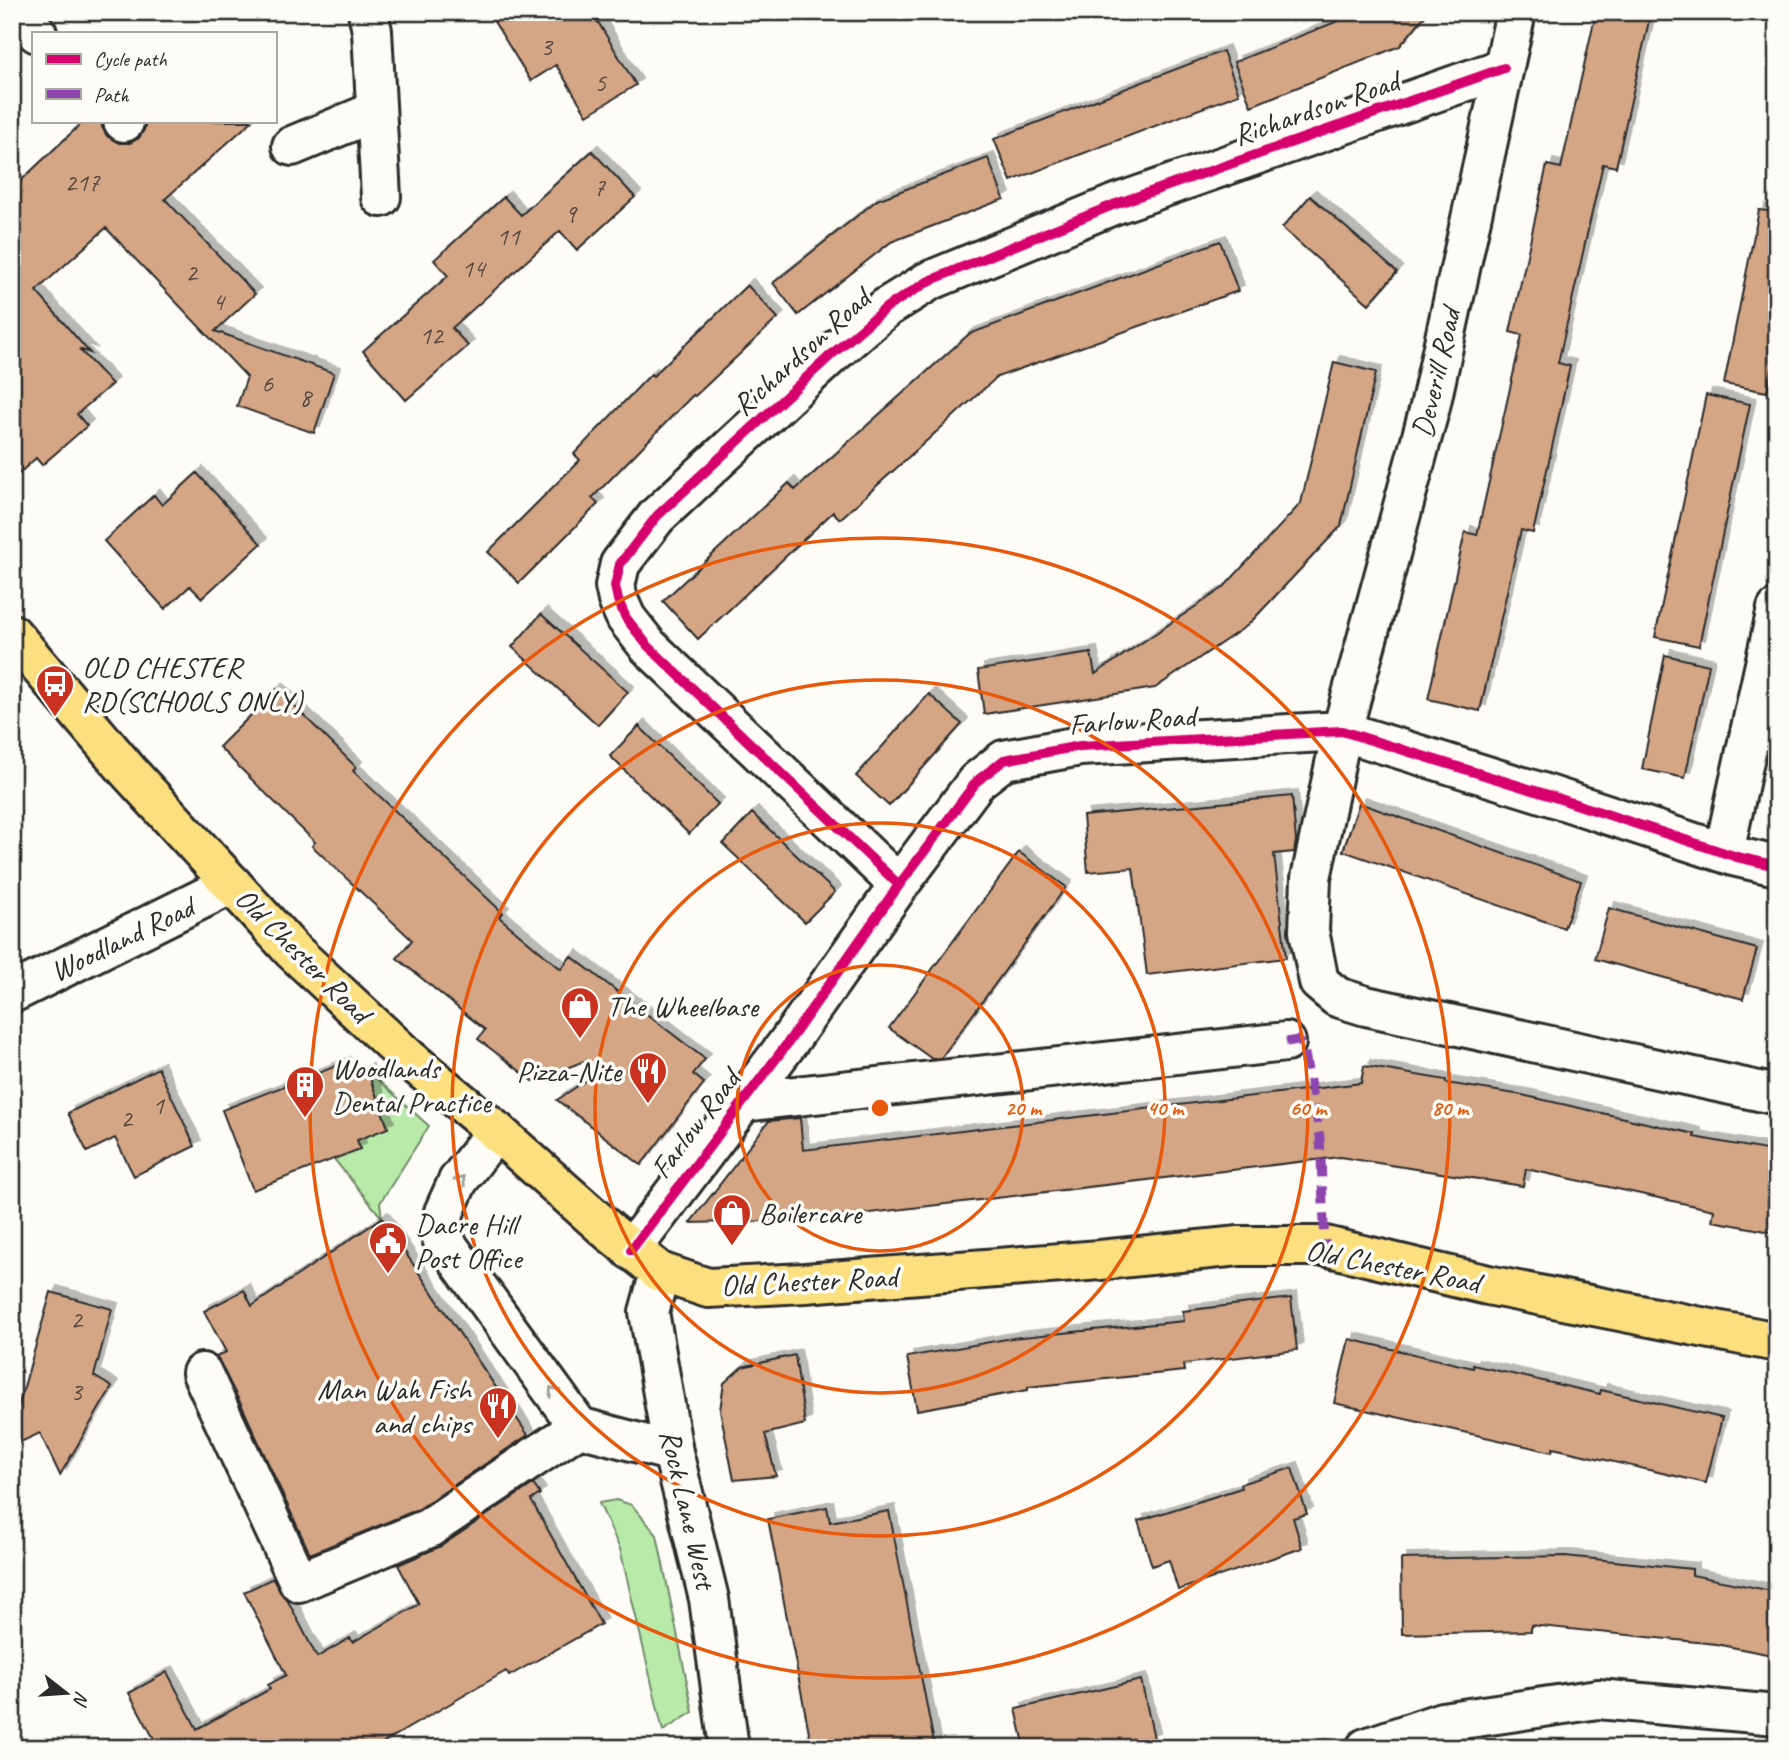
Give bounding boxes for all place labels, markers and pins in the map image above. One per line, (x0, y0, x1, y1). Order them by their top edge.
place label: OLD CHESTER RD(SCHOOLS ONLY) (82, 648, 305, 720)
bus stop icon: OLD CHESTER RD(SCHOOLS ONLY) (34, 663, 76, 718)
shop icon: The Wheelbase (559, 985, 601, 1040)
place label: The Wheelbase (607, 987, 760, 1025)
place label: Woodlands Dental Practice (332, 1049, 493, 1121)
restaurant icon: Pizza-Nite (627, 1050, 669, 1105)
place label: Pizza-Nite (517, 1052, 623, 1090)
building icon: Woodlands Dental Practice (284, 1064, 326, 1119)
centre of rings (868, 1096, 892, 1120)
shop icon: Boilercare (711, 1192, 753, 1247)
place label: Boilercare (759, 1194, 864, 1232)
place label: Dacre Hill Post Office (415, 1205, 524, 1277)
public building icon: Dacre Hill Post Office (367, 1220, 409, 1275)
place label: Man Wah Fish and chips (317, 1370, 474, 1442)
restaurant icon: Man Wah Fish and chips (477, 1385, 519, 1440)

